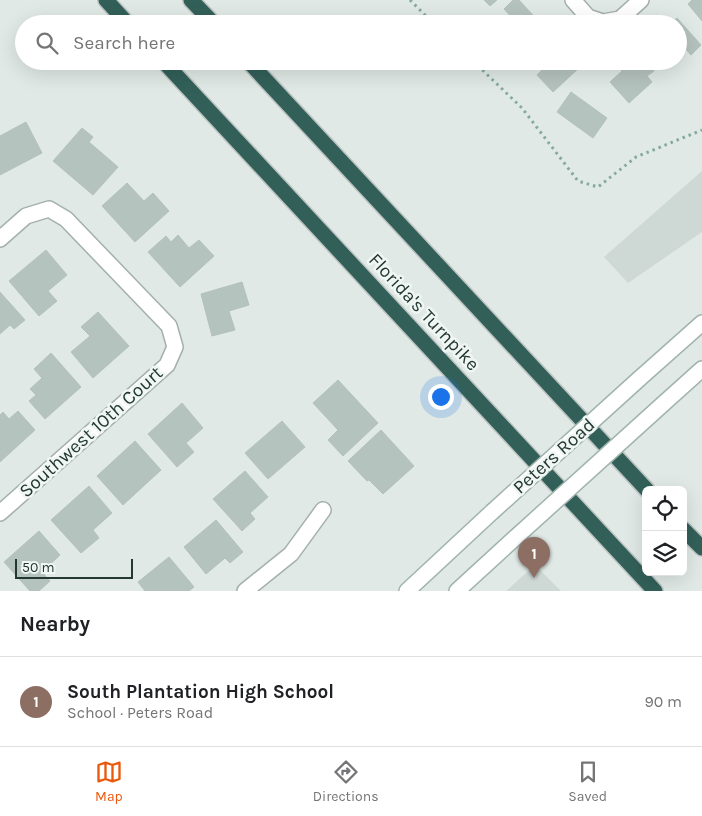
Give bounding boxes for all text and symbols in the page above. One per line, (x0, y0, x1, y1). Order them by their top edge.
search box (15, 15, 687, 70)
icon: search (33, 29, 61, 57)
text: Search here (73, 32, 175, 54)
street label: Florida's Turnpike (364, 249, 484, 375)
street label: Southwest 10th Court (15, 362, 167, 502)
your location (428, 384, 454, 410)
street label: Peters Road (509, 414, 599, 498)
map controls (642, 486, 687, 576)
button: locate (642, 486, 687, 531)
button: layers (642, 531, 687, 576)
pin: 1 (518, 537, 550, 578)
scale bar (15, 556, 132, 579)
text: 50 m (22, 559, 55, 576)
text: Nearby (20, 612, 90, 636)
text: South Plantation High School (67, 681, 334, 703)
text: 1 (33, 692, 39, 711)
text: 90 m (644, 692, 682, 711)
text: School · Peters Road (67, 703, 213, 722)
tab: Map (95, 758, 123, 805)
tab: Directions (313, 758, 379, 805)
tab: Saved (568, 758, 607, 805)

